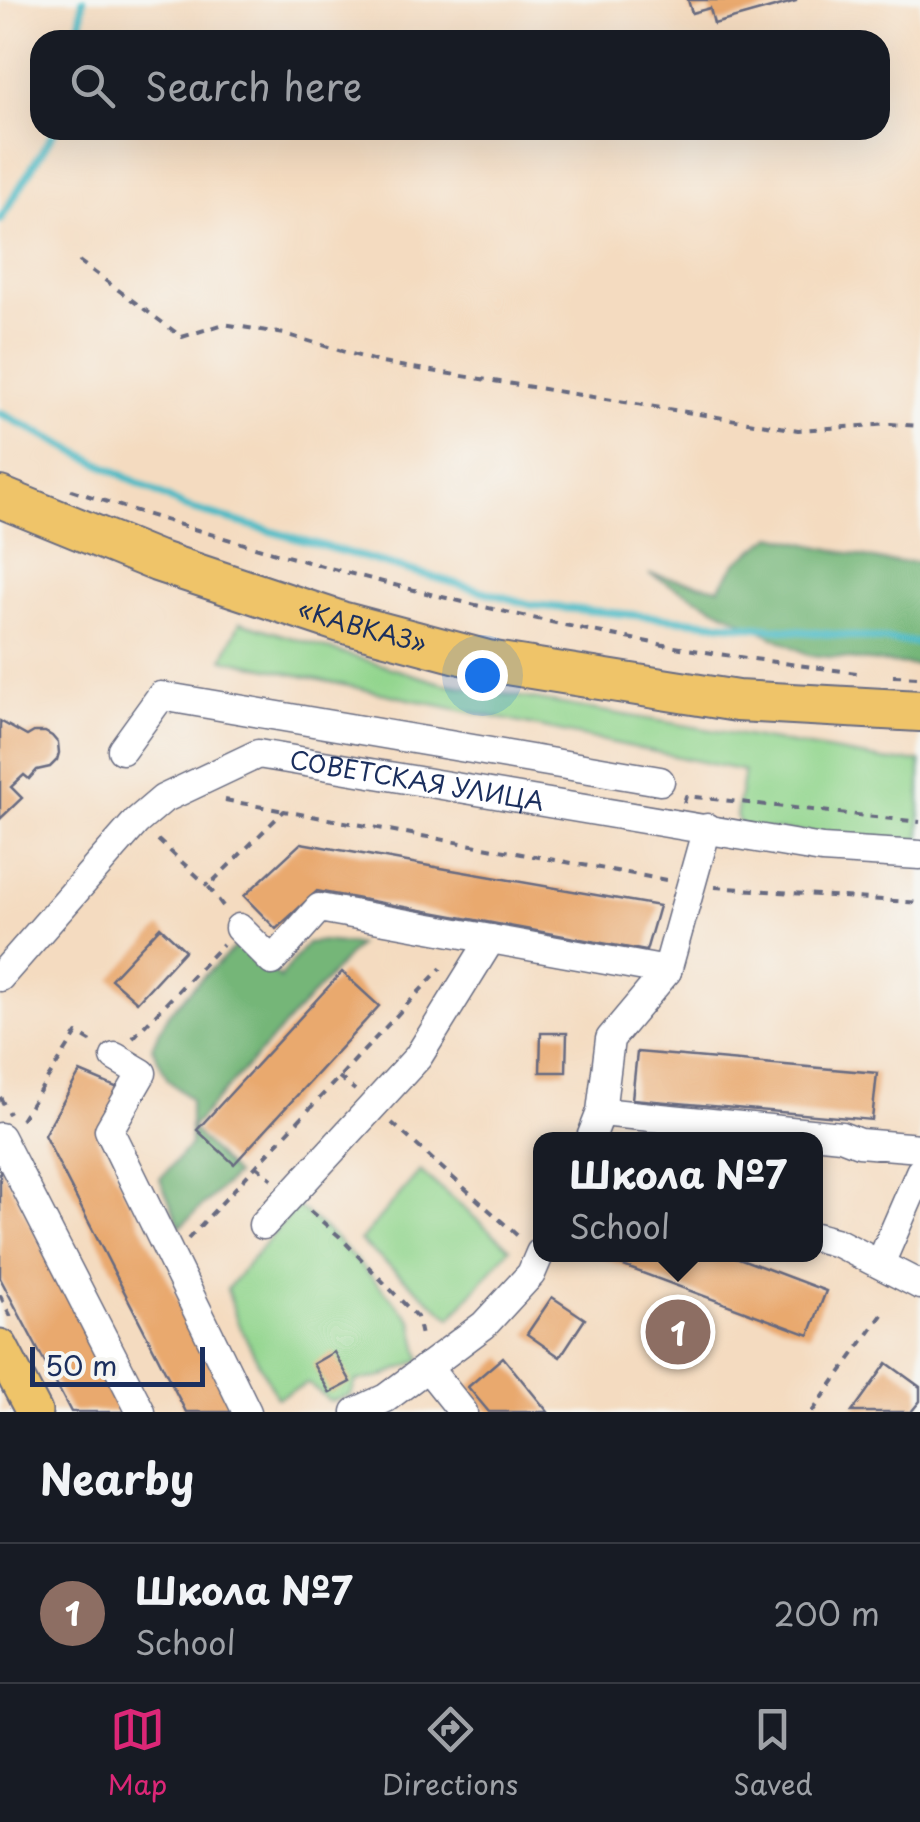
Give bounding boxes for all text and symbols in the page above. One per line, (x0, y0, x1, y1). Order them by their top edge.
search box (30, 30, 890, 140)
text: Search here (145, 57, 362, 114)
icon: search (65, 58, 120, 113)
street label: «КАВКАЗ» (293, 589, 431, 662)
your location (457, 650, 508, 701)
street label: СОВЕТСКАЯ УЛИЦА (287, 740, 547, 820)
popup (533, 1132, 823, 1262)
text: Школа №7 (569, 1145, 787, 1202)
text: School (569, 1202, 670, 1250)
pin: 1 (646, 1294, 710, 1370)
scale bar (30, 1342, 205, 1386)
text: 50 m (45, 1343, 118, 1386)
text: Nearby (40, 1446, 194, 1509)
text: Школа №7 (135, 1561, 353, 1618)
text: 1 (65, 1589, 80, 1637)
text: 200 m (773, 1589, 880, 1637)
text: School (135, 1618, 236, 1666)
tab: Map (107, 1702, 167, 1805)
tab: Directions (382, 1702, 518, 1805)
tab: Saved (733, 1702, 813, 1805)

